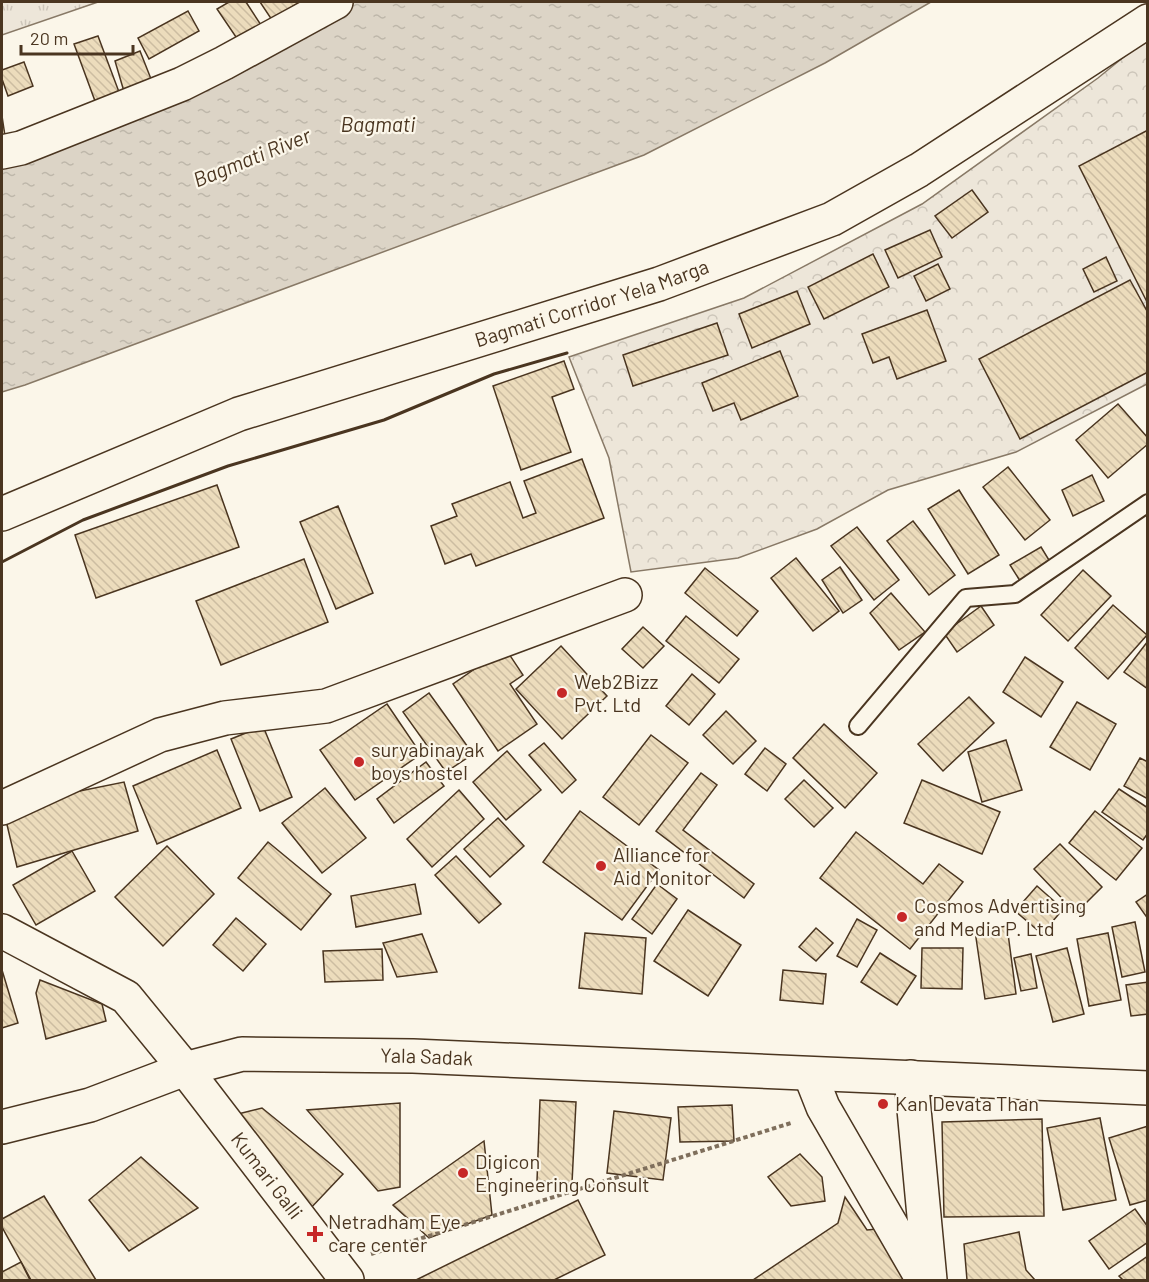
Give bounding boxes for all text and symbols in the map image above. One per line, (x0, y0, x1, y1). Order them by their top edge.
scale bar (21, 18, 134, 56)
text: 20 m (30, 27, 68, 49)
water label: Bagmati (341, 111, 416, 136)
water label: Bagmati River (189, 122, 314, 191)
street label: Bagmati Corridor Yela Marga (472, 253, 712, 351)
place label: Web2Bizz Pvt. Ltd (574, 669, 658, 716)
marker: Web2Bizz Pvt. Ltd (555, 686, 569, 700)
place label: suryabinayak boys hostel (371, 737, 485, 784)
marker: suryabinayak boys hostel (352, 755, 366, 769)
place label: Alliance for Aid Monitor (613, 842, 711, 889)
marker: Alliance for Aid Monitor (594, 859, 608, 873)
place label: Cosmos Advertising and Media P. Ltd (914, 893, 1086, 940)
marker: Cosmos Advertising and Media P. Ltd (895, 910, 909, 924)
street label: Yala Sadak (380, 1043, 474, 1070)
place label: Kan Devata Than (895, 1091, 1039, 1115)
marker: Kan Devata Than (876, 1097, 890, 1111)
street label: Kumari Galli (227, 1127, 308, 1223)
place label: Digicon Engineering Consult (475, 1149, 650, 1196)
marker: Digicon Engineering Consult (456, 1166, 470, 1180)
place label: Netradham Eye care center (328, 1209, 461, 1256)
marker: Netradham Eye care center (306, 1225, 324, 1243)

